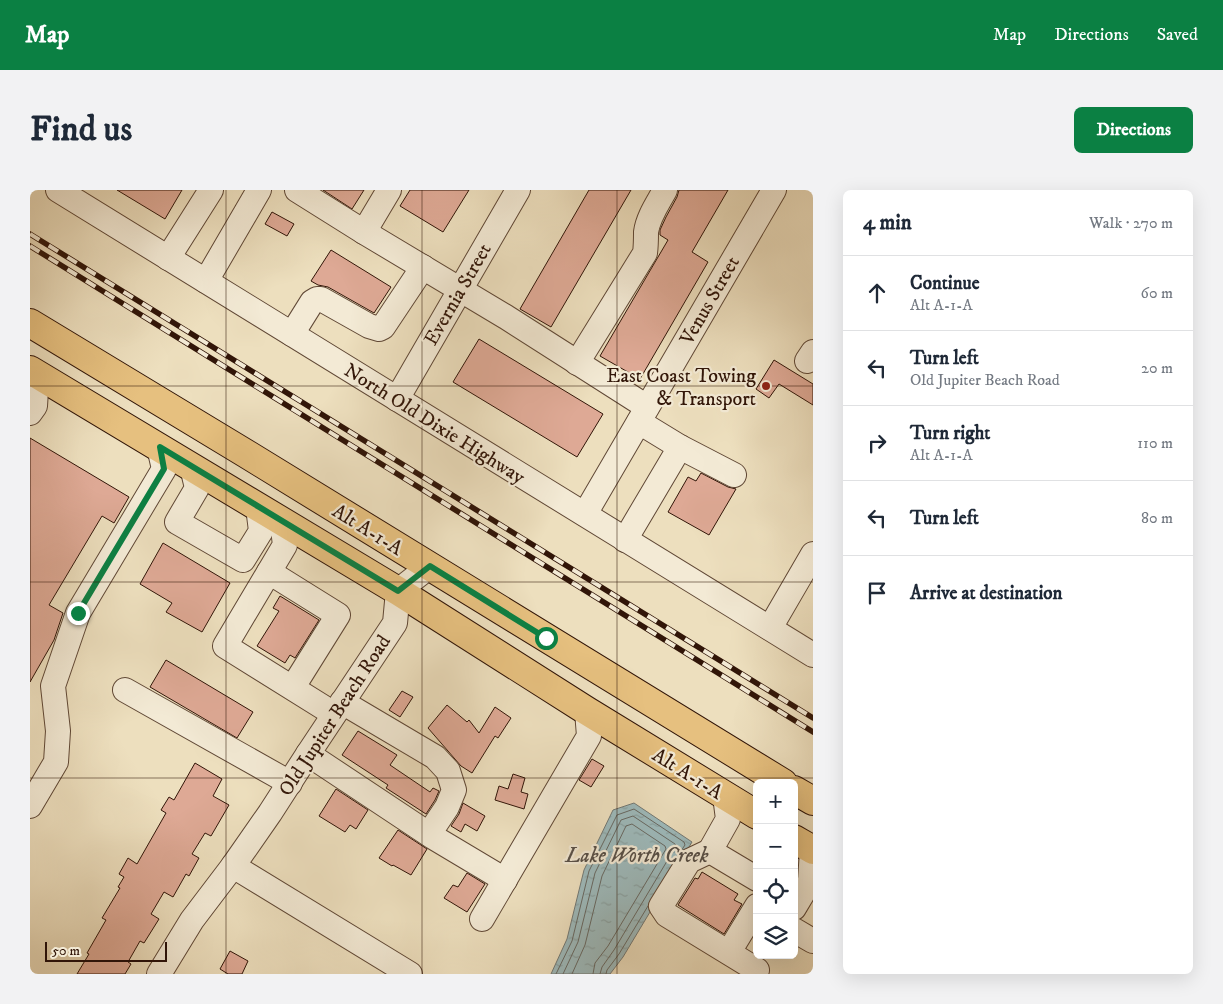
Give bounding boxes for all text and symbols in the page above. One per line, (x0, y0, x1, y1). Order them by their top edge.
text: Map (25, 20, 69, 50)
text: Map (993, 24, 1026, 46)
text: Directions (1054, 24, 1129, 46)
text: Saved (1157, 24, 1198, 46)
button: Directions (1074, 107, 1193, 153)
text: Find us (30, 108, 132, 152)
text: 4 min (863, 210, 912, 236)
text: Walk · 270 m (1089, 213, 1173, 233)
street label: Evernia Street (419, 239, 498, 350)
street label: Venus Street (674, 252, 746, 350)
text: Continue (910, 272, 980, 295)
icon: ahead (863, 279, 891, 307)
text: 60 m (1141, 283, 1173, 303)
text: Alt A-1-A (910, 295, 973, 315)
text: Turn left (910, 347, 979, 370)
icon: left (863, 354, 891, 382)
street label: North Old Dixie Highway (339, 358, 530, 490)
text: 20 m (1141, 358, 1173, 378)
place label: East Coast Towing & Transport (606, 364, 756, 412)
text: Old Jupiter Beach Road (910, 370, 1060, 390)
marker: East Coast Towing & Transport (760, 380, 772, 392)
text: Turn right (910, 422, 990, 445)
icon: right (863, 429, 891, 457)
text: 110 m (1137, 433, 1173, 453)
text: Alt A-1-A (910, 445, 973, 465)
street label: Alt A-1-A (327, 499, 407, 562)
icon: left (863, 504, 891, 532)
text: Turn left (910, 507, 979, 530)
text: 80 m (1141, 508, 1173, 528)
icon: arrive (863, 579, 891, 607)
text: Arrive at destination (910, 582, 1062, 605)
route end (67, 602, 90, 625)
route start (535, 627, 558, 650)
street label: Old Jupiter Beach Road (274, 630, 397, 801)
street label: Alt A-1-A (647, 743, 727, 806)
map controls (753, 779, 798, 959)
button: + (753, 779, 798, 824)
button: − (753, 824, 798, 869)
water label: Lake Worth Creek (564, 843, 709, 869)
button: locate (753, 869, 798, 914)
button: layers (753, 914, 798, 959)
scale bar (45, 939, 168, 962)
text: 50 m (52, 942, 80, 960)

